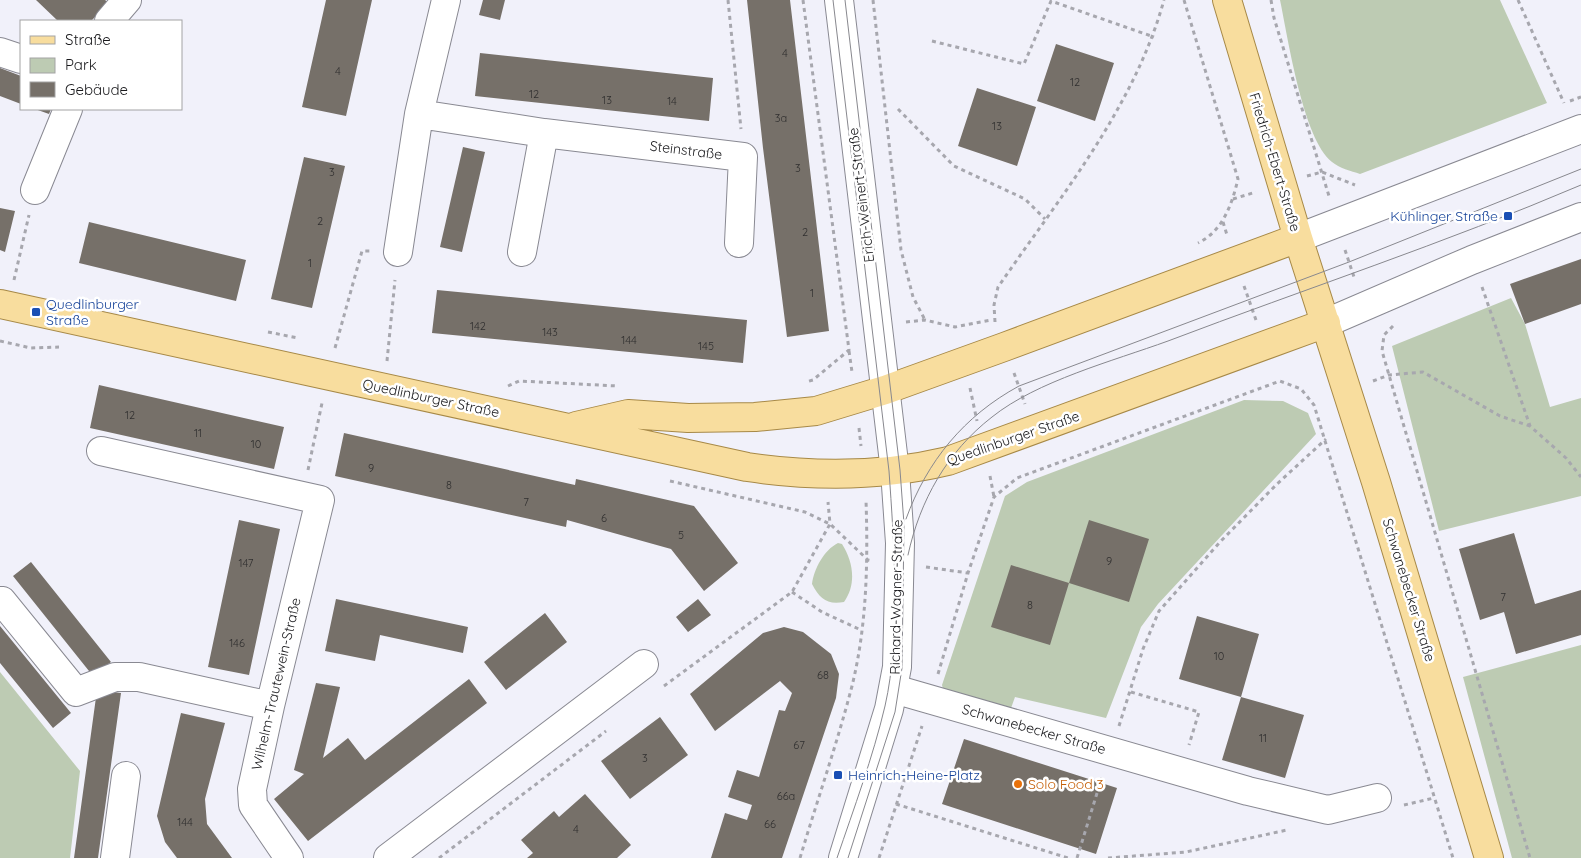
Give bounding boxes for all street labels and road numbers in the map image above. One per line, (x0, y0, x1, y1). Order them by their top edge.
street label: Friedrich-Ebert-Straße (1245, 90, 1305, 234)
street label: Erich-Weinert-Straße (844, 127, 878, 263)
street label: Steinstraße (649, 137, 723, 163)
street label: Quedlinburger Straße (361, 375, 501, 421)
street label: Quedlinburger Straße (944, 407, 1082, 469)
street label: Schwanebecker Straße (1379, 516, 1439, 664)
street label: Richard-Wagner-Straße (886, 519, 906, 675)
street label: Wilhelm-Trautewein-Straße (247, 596, 305, 772)
street label: Schwanebecker Straße (960, 700, 1108, 758)

